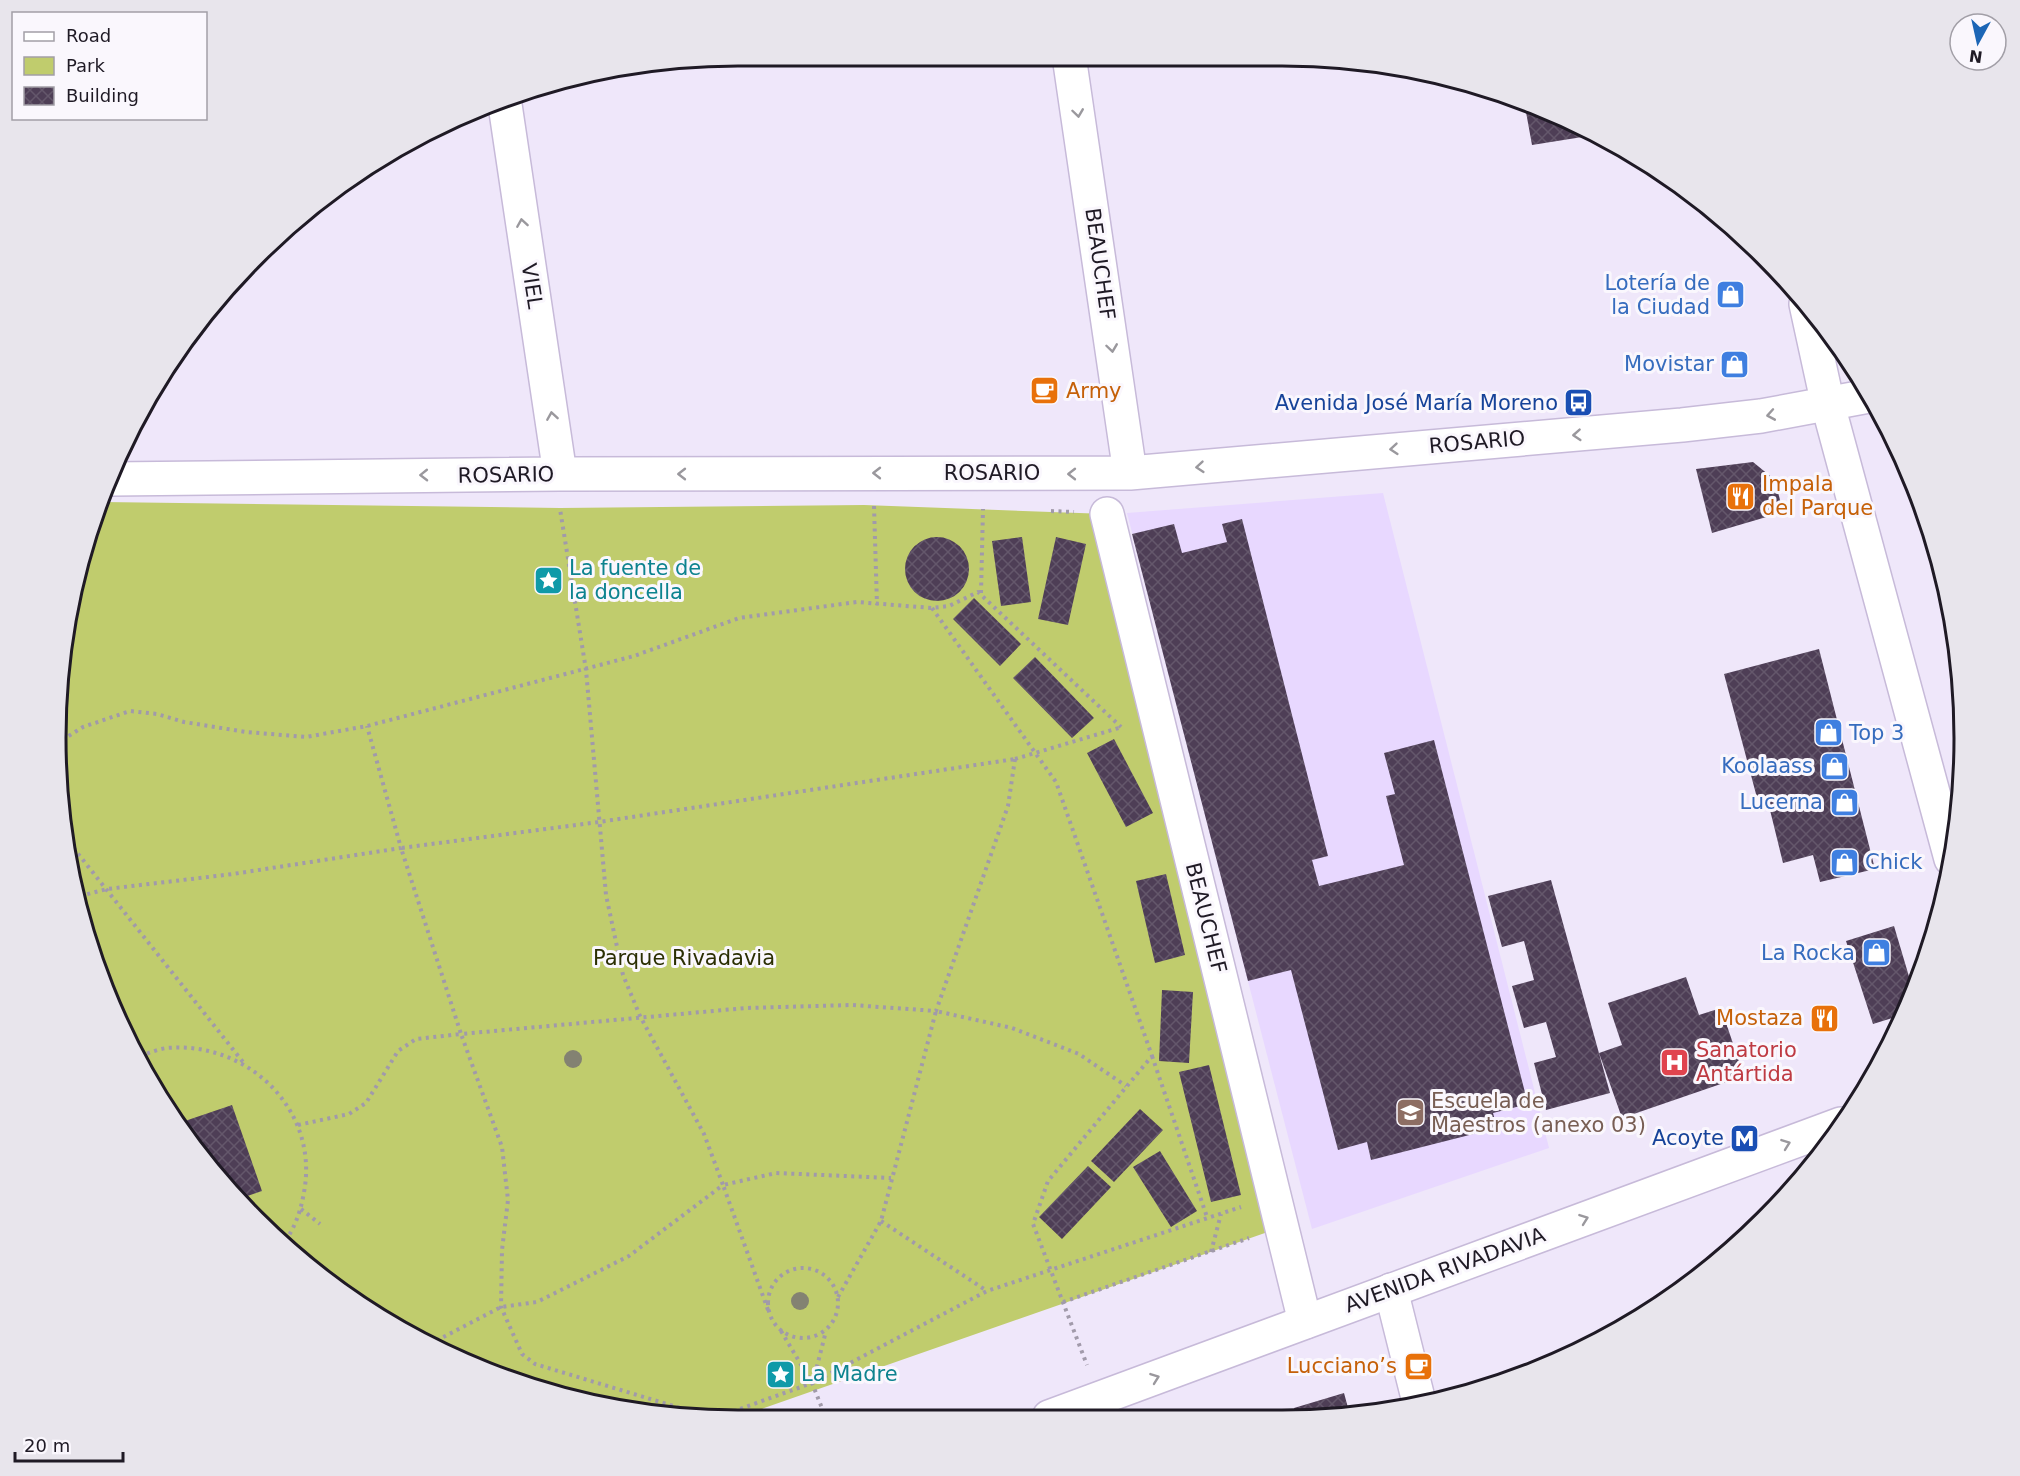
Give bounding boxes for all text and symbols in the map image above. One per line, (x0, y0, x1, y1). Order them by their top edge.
legend (12, 12, 207, 120)
north arrow (1948, 12, 2008, 72)
text: Road (66, 25, 111, 46)
text: N (1968, 46, 1984, 67)
text: Park (66, 55, 105, 76)
text: Building (66, 85, 139, 106)
one-way arrow (1071, 109, 1083, 118)
street label: BEAUCHEF (1080, 206, 1120, 322)
one-way arrow (517, 219, 529, 228)
street label: VIEL (517, 262, 547, 311)
place label: Lotería de la Ciudad (1604, 271, 1710, 319)
shop icon: Lotería de la Ciudad (1715, 279, 1747, 311)
one-way arrow (1106, 343, 1118, 352)
shop icon: Movistar (1719, 348, 1751, 380)
place label: Movistar (1624, 352, 1714, 376)
cafe icon: Army (1029, 375, 1061, 407)
place label: Army (1066, 379, 1122, 403)
bus stop icon: Avenida José María Moreno (1563, 387, 1595, 419)
place label: Avenida José María Moreno (1275, 391, 1558, 415)
one-way arrow (1766, 408, 1775, 420)
one-way arrow (546, 412, 558, 421)
street label: ROSARIO (1428, 426, 1526, 458)
one-way arrow (1572, 428, 1581, 441)
one-way arrow (1389, 442, 1398, 455)
one-way arrow (1195, 460, 1204, 473)
street label: ROSARIO (944, 461, 1040, 485)
street label: ROSARIO (458, 462, 554, 488)
one-way arrow (872, 467, 881, 479)
one-way arrow (677, 468, 686, 480)
one-way arrow (1067, 468, 1076, 480)
one-way arrow (419, 469, 428, 482)
place label: Impala del Parque (1762, 472, 1873, 520)
restaurant icon: Impala del Parque (1725, 480, 1757, 512)
place label: La fuente de la doncella (569, 556, 701, 604)
place icon: La fuente de la doncella (532, 564, 564, 596)
shop icon: Top 3 (1812, 717, 1844, 749)
place label: Top 3 (1848, 721, 1904, 745)
shop icon: Koolaass (1818, 750, 1850, 782)
place label: Koolaass (1721, 754, 1813, 778)
shop icon: Lucerna (1828, 786, 1860, 818)
place label: Lucerna (1739, 790, 1823, 814)
shop icon: Chick (1828, 846, 1860, 878)
place label: Chick (1865, 850, 1923, 874)
street label: BEAUCHEF (1181, 860, 1231, 976)
shop icon: La Rocka (1860, 937, 1892, 969)
place label: La Rocka (1761, 941, 1855, 965)
park label: Parque Rivadavia (593, 946, 775, 970)
restaurant icon: Mostaza (1808, 1002, 1840, 1034)
place label: Mostaza (1716, 1006, 1803, 1030)
place label: Sanatorio Antártida (1696, 1038, 1797, 1086)
hospital icon: Sanatorio Antártida (1659, 1046, 1691, 1078)
place label: Escuela de Maestros (anexo 03) (1431, 1089, 1646, 1137)
school or university icon: Escuela de Maestros (anexo 03) (1394, 1097, 1426, 1129)
metro station icon: Acoyte (1729, 1122, 1761, 1154)
place label: Acoyte (1652, 1126, 1724, 1150)
one-way arrow (1780, 1139, 1791, 1152)
one-way arrow (1578, 1214, 1588, 1227)
street label: AVENIDA RIVADAVIA (1342, 1222, 1549, 1317)
cafe icon: Lucciano’s (1402, 1350, 1434, 1382)
place label: Lucciano’s (1287, 1354, 1397, 1378)
place icon: La Madre (764, 1358, 796, 1390)
place label: La Madre (801, 1362, 898, 1386)
one-way arrow (1149, 1372, 1160, 1385)
scale bar (15, 1425, 123, 1463)
text: 20 m (24, 1435, 70, 1456)

